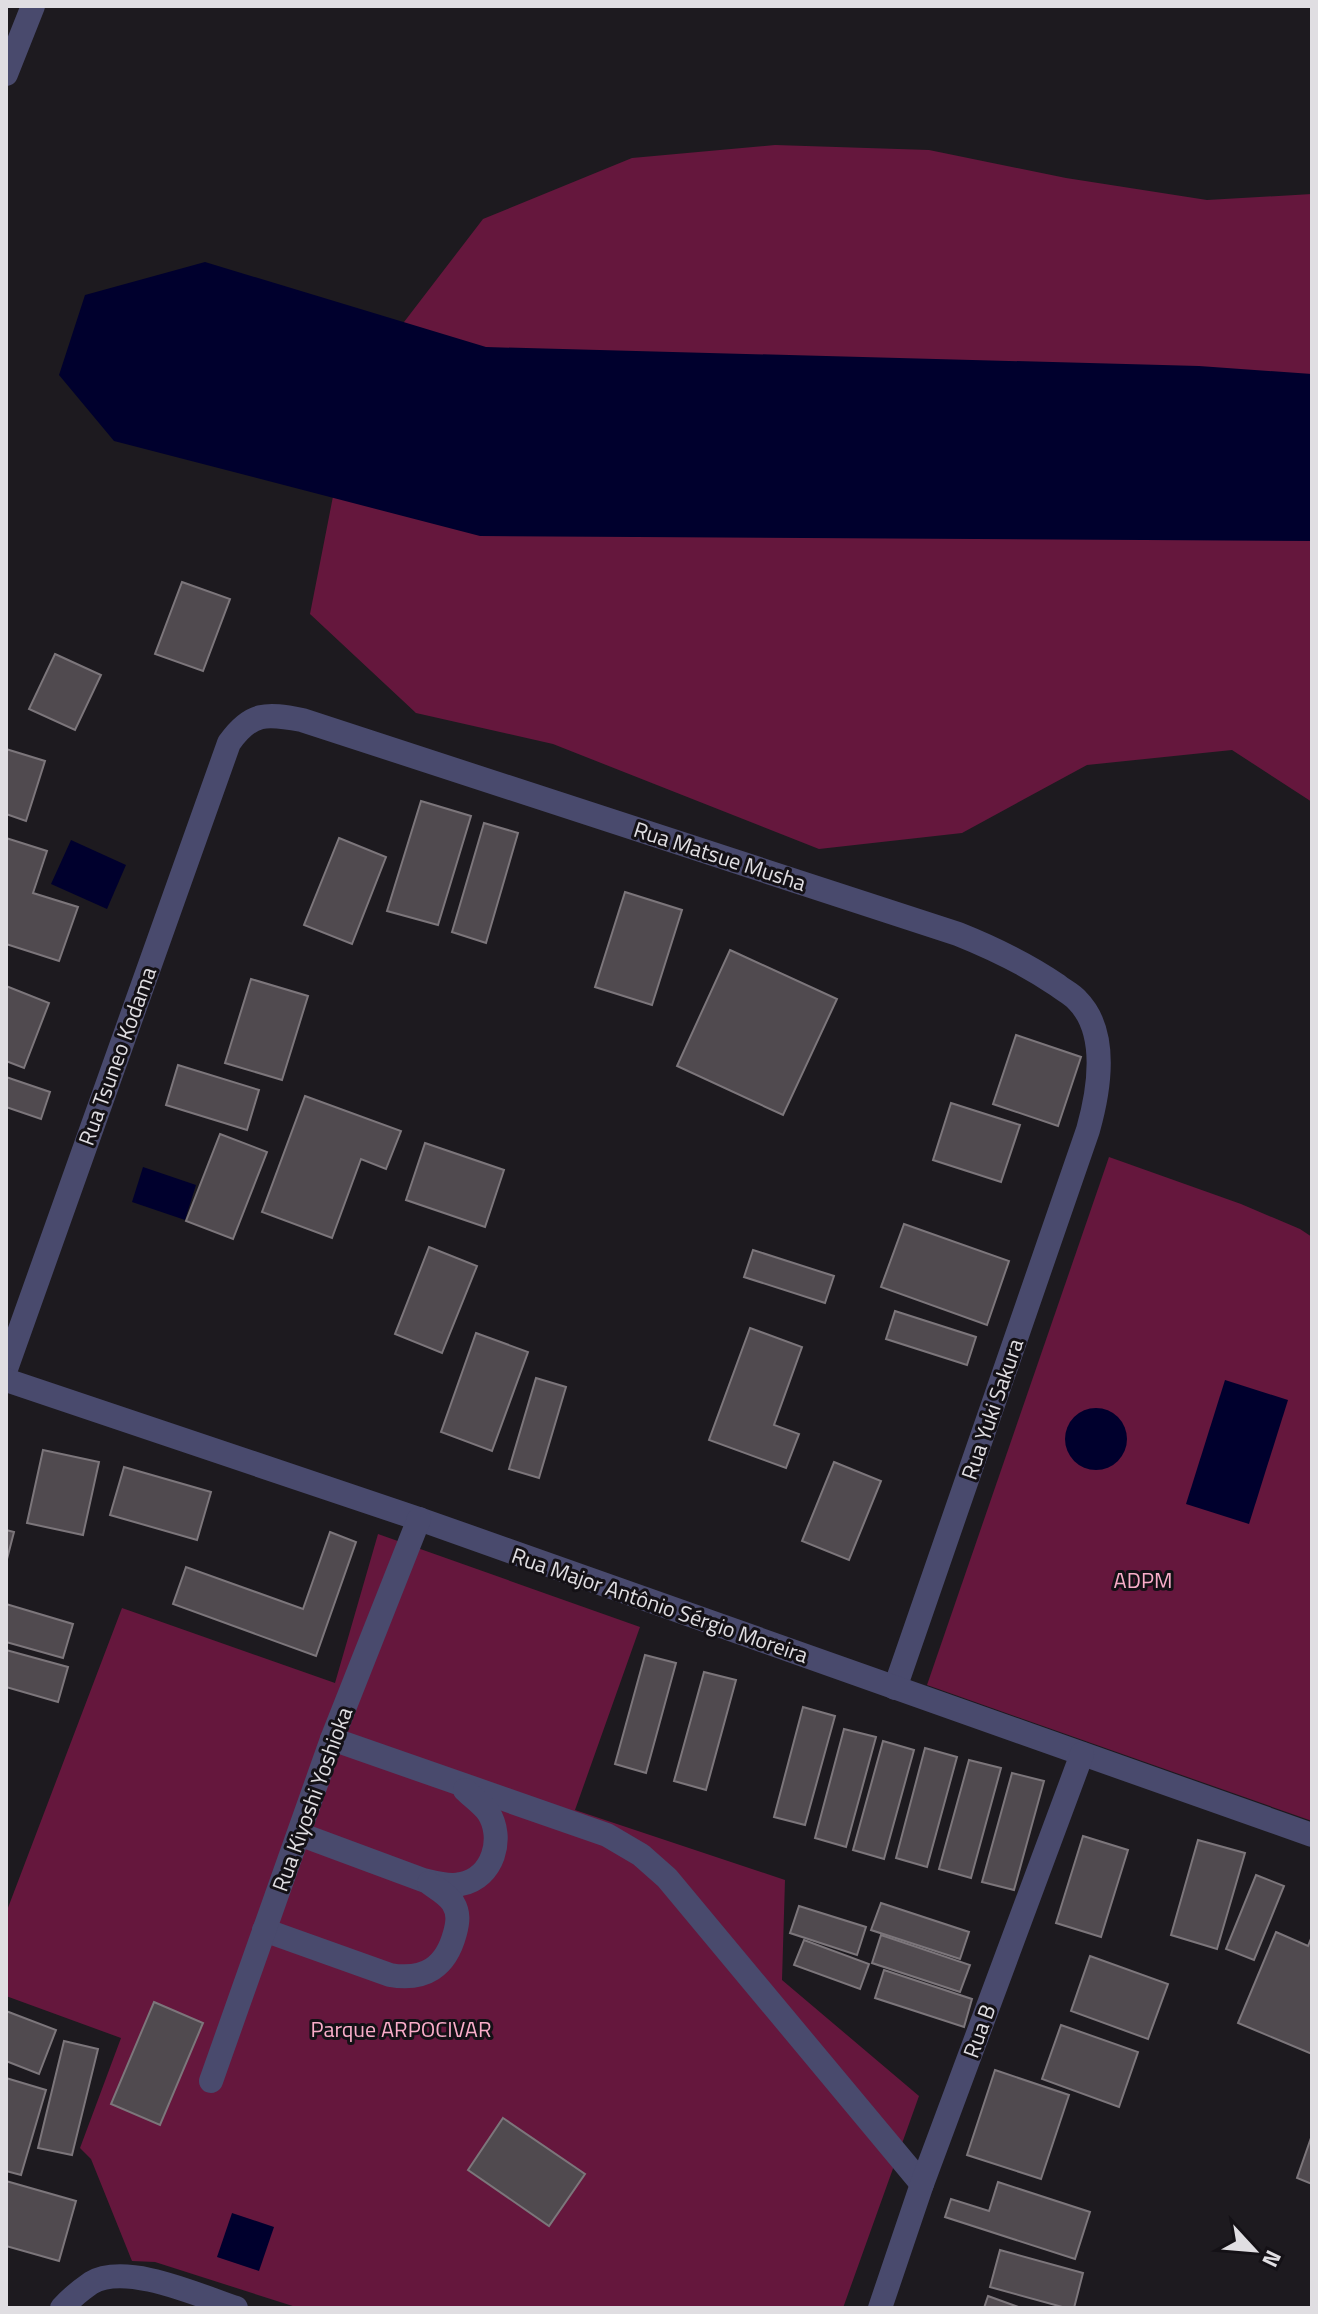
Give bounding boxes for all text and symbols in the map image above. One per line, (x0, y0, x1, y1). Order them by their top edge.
street label: Rua Matsue Musha (629, 812, 811, 900)
street label: Rua Tsuneo Kodama (69, 962, 165, 1150)
street label: Rua Yuki Sakura (952, 1334, 1032, 1484)
street label: Rua Major Antônio Sérgio Moreira (507, 1538, 813, 1672)
park label: ADPM (1114, 1563, 1172, 1597)
street label: Rua Kiyoshi Yoshioka (263, 1702, 361, 1896)
street label: Rua B (954, 2000, 1004, 2062)
park label: Parque ARPOCIVAR (311, 2012, 491, 2046)
north arrow (1214, 2210, 1294, 2290)
text: N (1253, 2244, 1291, 2273)

